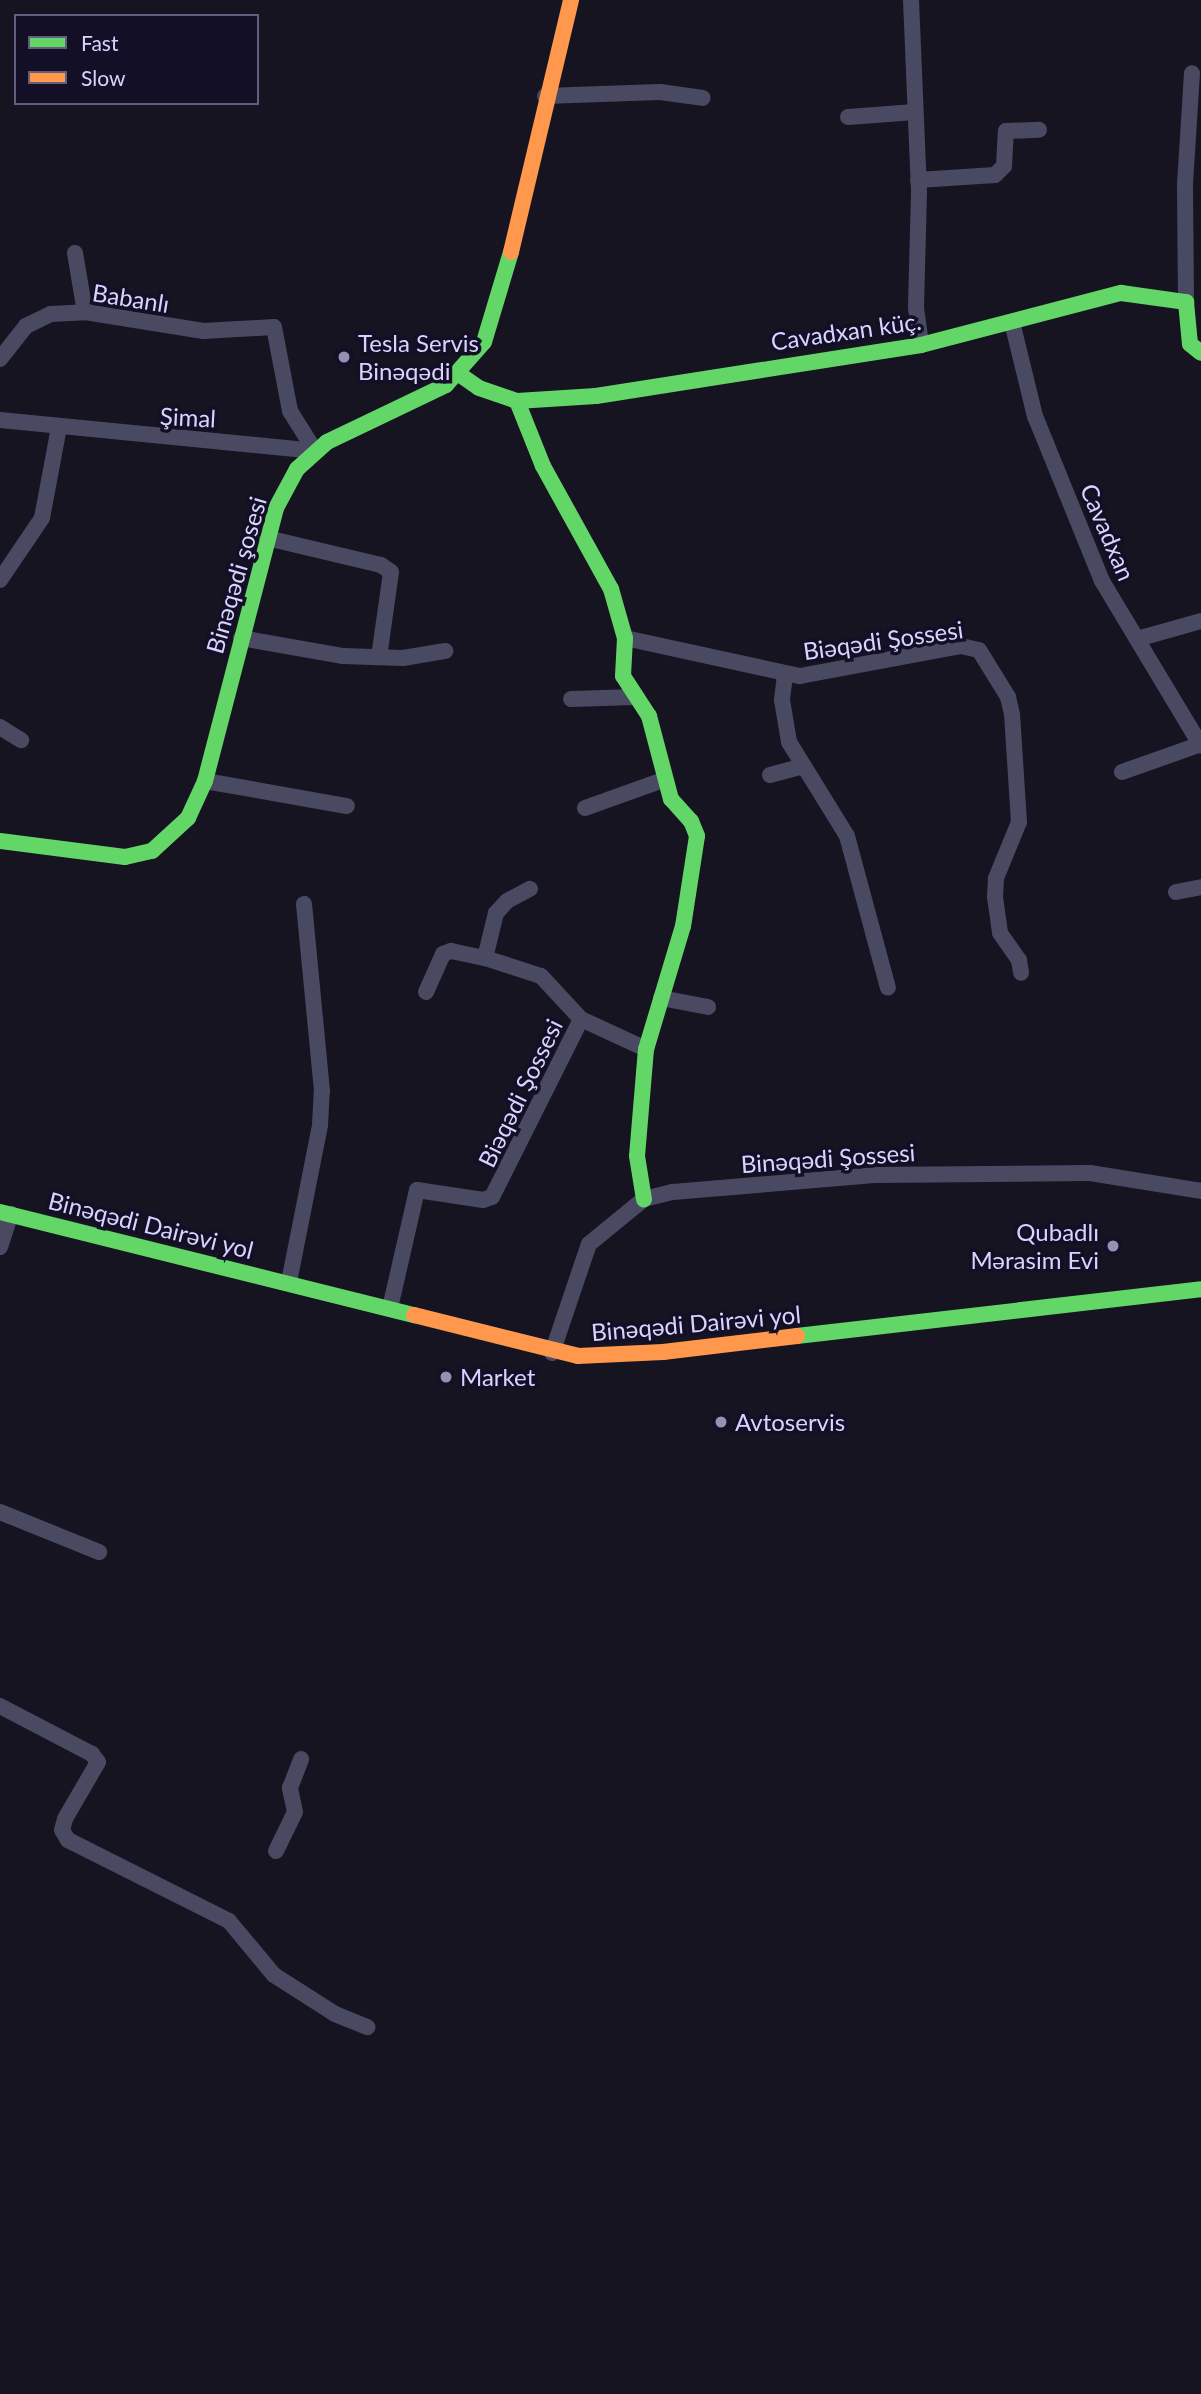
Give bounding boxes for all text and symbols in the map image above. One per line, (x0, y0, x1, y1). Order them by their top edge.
legend (14, 14, 259, 105)
text: Fast (81, 30, 118, 55)
text: Slow (81, 65, 125, 90)
street label: Babanlı (91, 278, 171, 318)
street label: Cavadxan küç. (769, 306, 923, 356)
place label: Tesla Servis Binəqədi (358, 329, 479, 385)
marker: Tesla Servis Binəqədi (336, 349, 352, 365)
street label: Şimal (159, 401, 217, 433)
street label: Cavadxan (1075, 479, 1141, 585)
street label: Binəqədi şosesi (200, 493, 272, 657)
street label: Biəqədi Şossesi (801, 615, 965, 665)
street label: Biəqədi Şossesi (472, 1014, 568, 1172)
street label: Binəqədi Şossesi (740, 1138, 916, 1178)
street label: Binəqədi Dairəvi yol (45, 1186, 257, 1264)
place label: Qubadlı Mərasim Evi (970, 1218, 1099, 1274)
marker: Qubadlı Mərasim Evi (1105, 1238, 1121, 1254)
street label: Binəqədi Dairəvi yol (590, 1299, 802, 1347)
place label: Market (460, 1363, 535, 1391)
marker: Market (438, 1369, 454, 1385)
place label: Avtoservis (735, 1408, 845, 1436)
marker: Avtoservis (713, 1414, 729, 1430)

